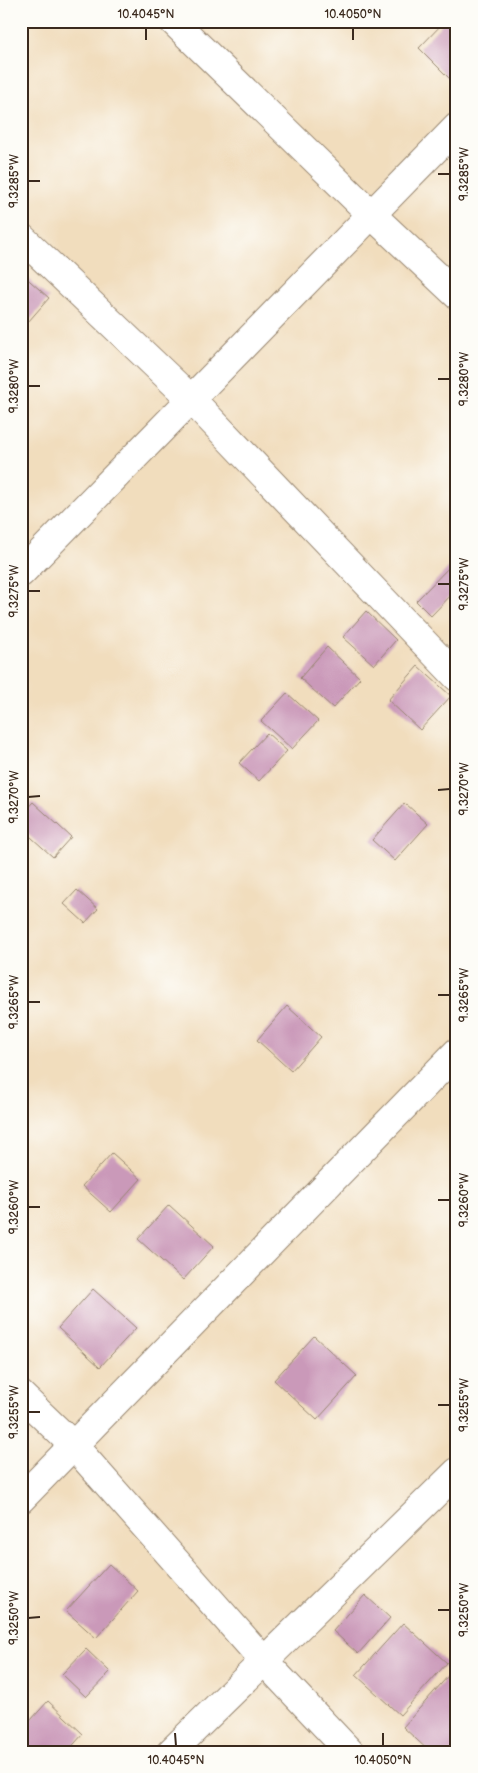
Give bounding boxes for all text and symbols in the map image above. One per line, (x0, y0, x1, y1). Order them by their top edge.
text: 10.4045°N (117, 7, 175, 22)
text: 10.4050°N (325, 7, 381, 22)
text: 9.3285°W (457, 147, 472, 201)
text: 9.3285°W (7, 154, 22, 208)
text: 9.3280°W (457, 352, 472, 406)
text: 9.3280°W (7, 359, 22, 413)
text: 9.3275°W (457, 558, 472, 610)
text: 9.3275°W (7, 565, 22, 617)
text: 9.3270°W (457, 762, 472, 816)
text: 9.3270°W (7, 770, 22, 824)
text: 9.3265°W (457, 968, 472, 1022)
text: 9.3265°W (7, 975, 22, 1029)
text: 9.3260°W (457, 1173, 472, 1227)
text: 9.3260°W (7, 1180, 22, 1234)
text: 9.3255°W (457, 1378, 472, 1432)
text: 9.3255°W (7, 1385, 22, 1439)
text: 9.3250°W (457, 1583, 472, 1637)
text: 9.3250°W (7, 1591, 22, 1645)
text: 10.4045°N (147, 1753, 205, 1768)
text: 10.4050°N (355, 1753, 411, 1768)

